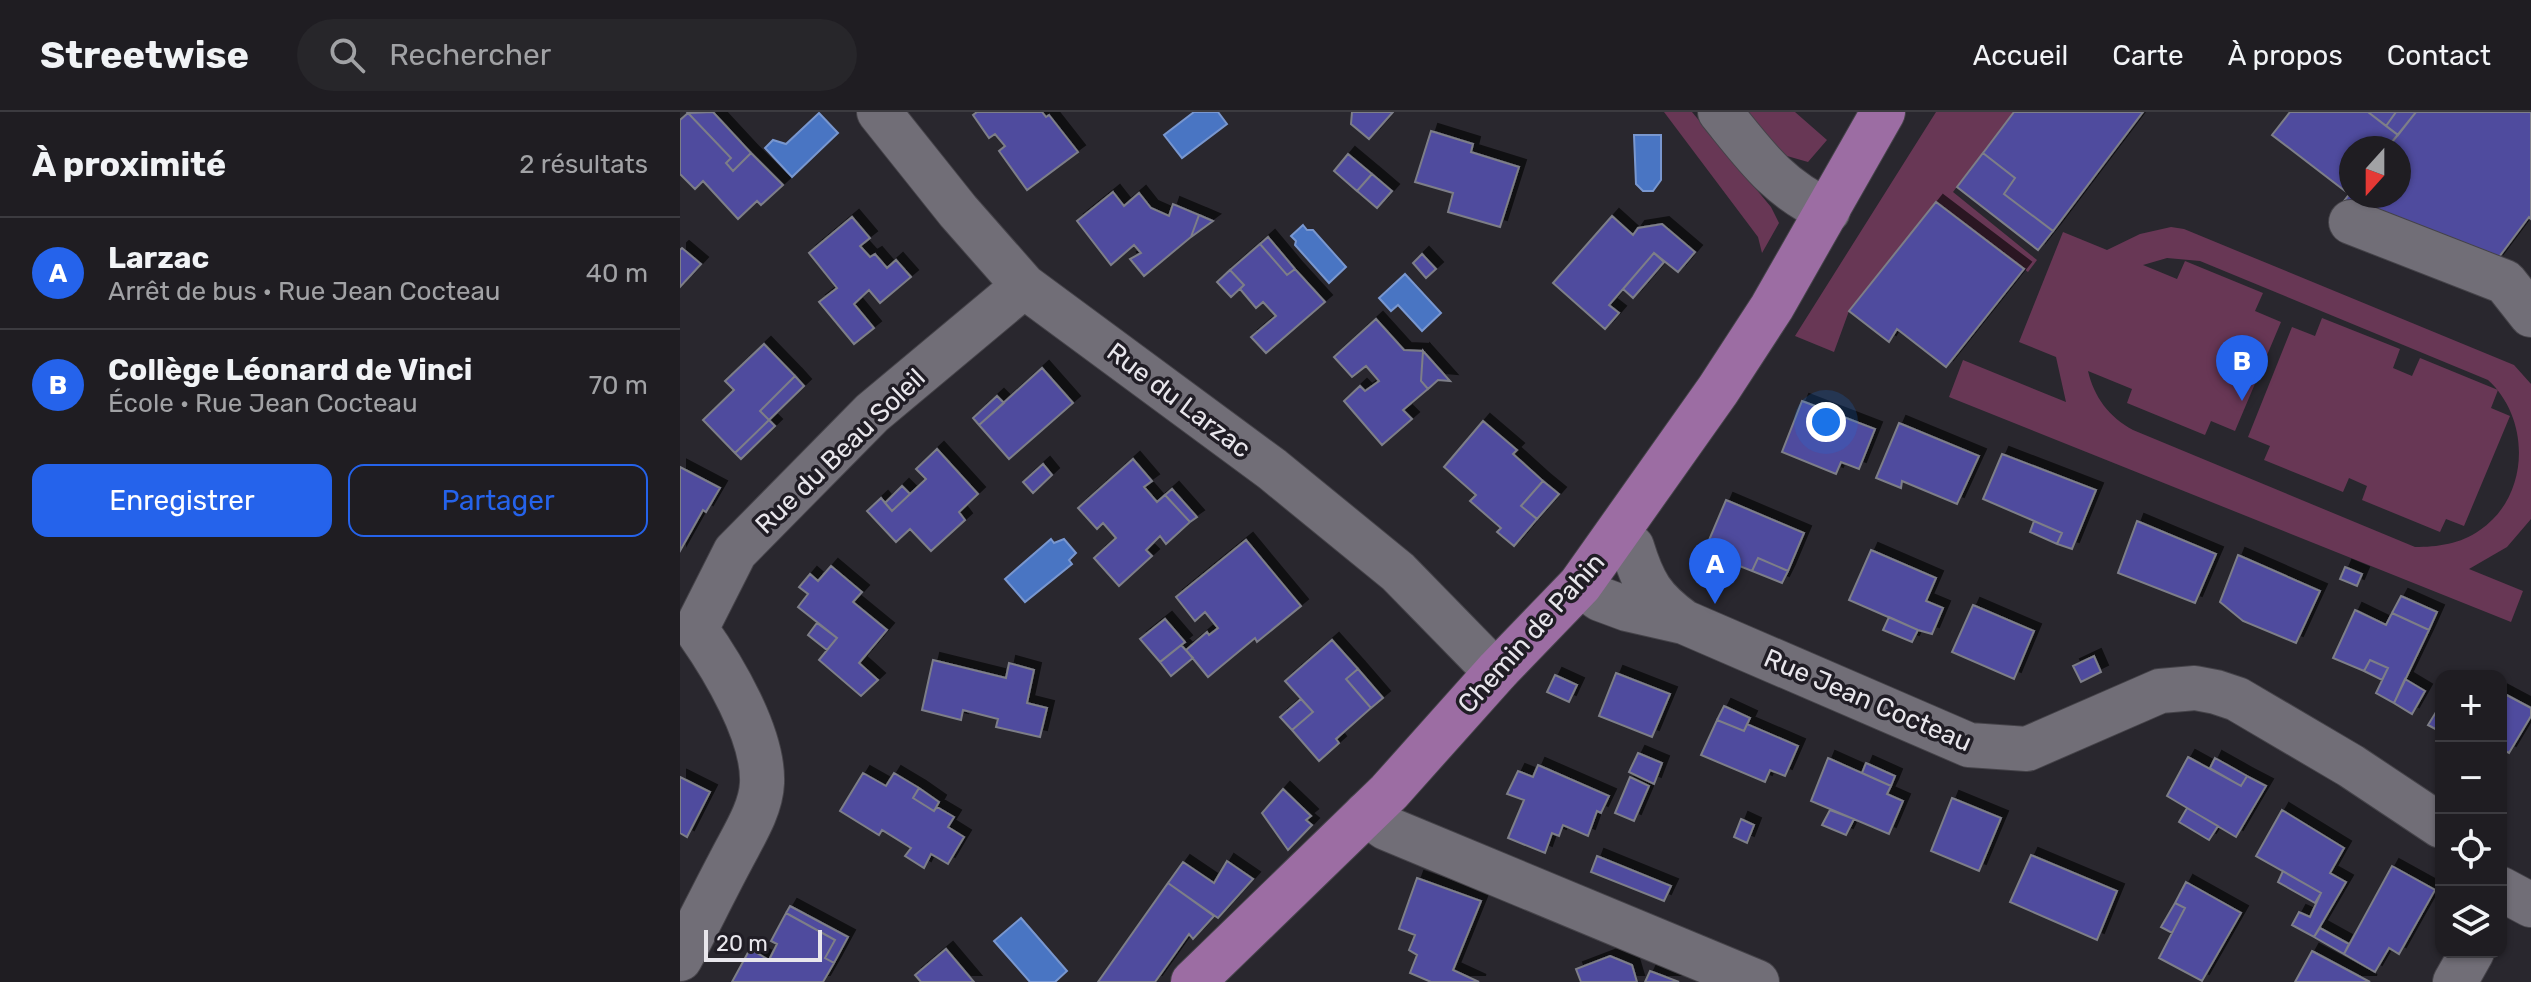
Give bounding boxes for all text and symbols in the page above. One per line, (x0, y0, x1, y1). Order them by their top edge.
search box (297, 19, 857, 91)
text: Streetwise (40, 32, 249, 78)
icon: search (325, 33, 369, 77)
text: Rechercher (389, 37, 551, 73)
text: Accueil (1973, 39, 2068, 72)
text: Carte (2112, 39, 2184, 72)
text: À propos (2228, 39, 2343, 72)
text: Contact (2387, 39, 2491, 72)
north arrow (2339, 136, 2411, 208)
text: À proximité (32, 144, 226, 185)
text: 2 résultats (519, 149, 648, 180)
text: Larzac (108, 240, 209, 276)
text: A (49, 258, 67, 289)
text: 40 m (586, 258, 648, 289)
text: Arrêt de bus · Rue Jean Cocteau (108, 276, 501, 307)
pin: B (2216, 335, 2268, 401)
street label: Rue du Larzac (1101, 336, 1257, 465)
text: Collège Léonard de Vinci (108, 352, 472, 388)
street label: Rue du Beau Soleil (749, 362, 932, 540)
text: B (49, 370, 67, 401)
text: 70 m (589, 370, 648, 401)
text: École · Rue Jean Cocteau (108, 388, 418, 419)
your location (1806, 402, 1846, 442)
button: Enregistrer (32, 464, 332, 537)
button: Partager (348, 464, 648, 537)
pin: A (1689, 538, 1741, 604)
street label: Chemin de Pahin (1451, 547, 1611, 720)
street label: Rue Jean Cocteau (1759, 643, 1976, 758)
map controls (2435, 670, 2507, 958)
button: + (2435, 670, 2507, 742)
button: − (2435, 742, 2507, 814)
button: locate (2435, 814, 2507, 886)
button: layers (2435, 886, 2507, 958)
scale bar (704, 926, 822, 962)
text: 20 m (716, 930, 768, 957)

